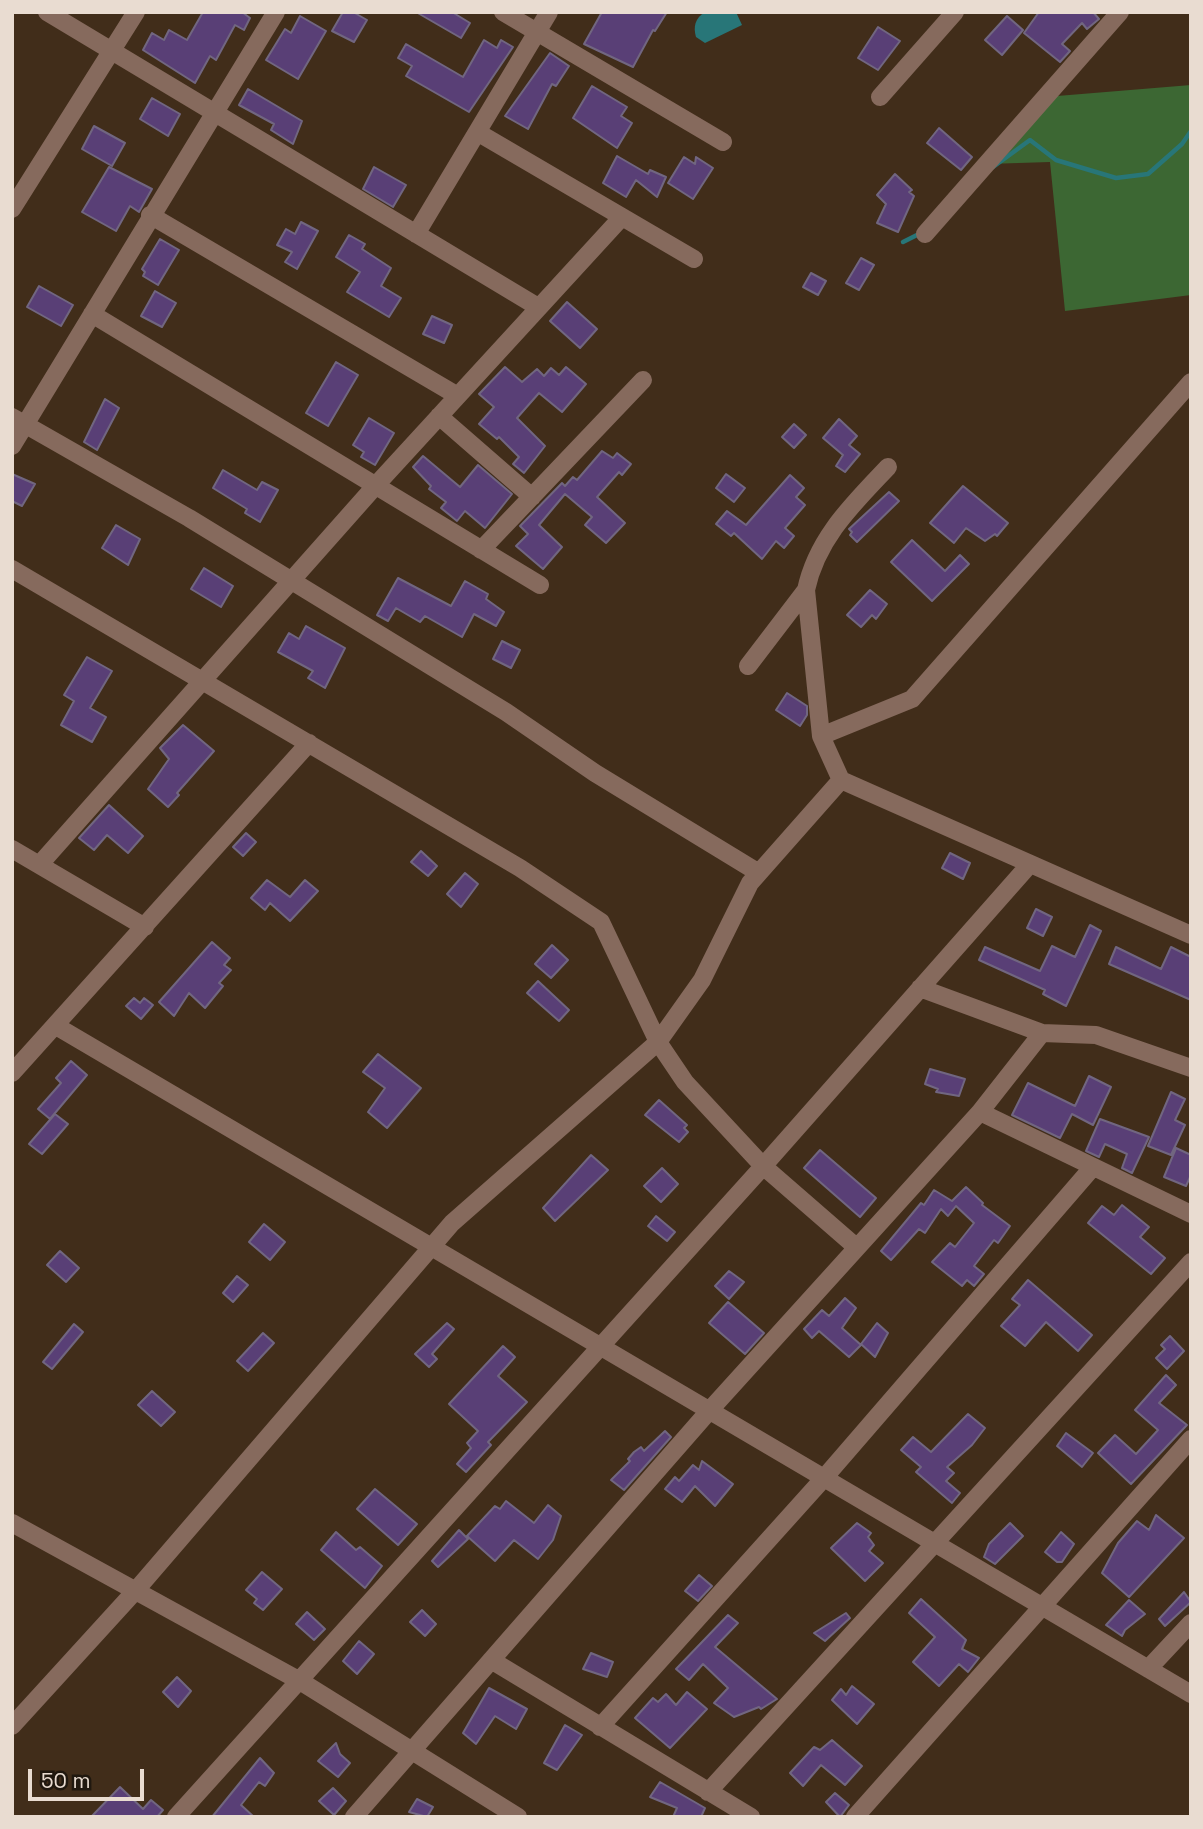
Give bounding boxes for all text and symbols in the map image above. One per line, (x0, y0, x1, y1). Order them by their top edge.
scale bar (32, 1756, 147, 1800)
text: 50 m (41, 1767, 91, 1794)

